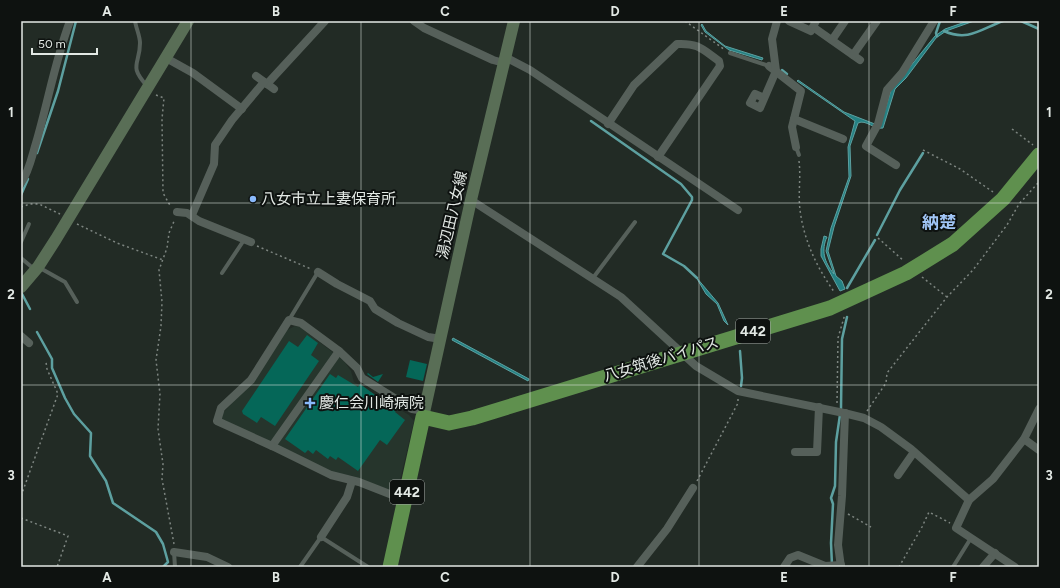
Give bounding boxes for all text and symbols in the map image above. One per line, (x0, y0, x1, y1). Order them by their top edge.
text: A (102, 4, 112, 19)
text: B (272, 4, 280, 19)
text: C (440, 4, 450, 19)
text: D (610, 4, 620, 19)
text: E (780, 4, 788, 19)
text: F (949, 4, 957, 19)
scale bar (32, 30, 97, 56)
text: 50 m (38, 37, 66, 51)
text: 1 (8, 105, 14, 120)
text: 1 (1046, 105, 1052, 120)
street label: 湯辺田八女線 (433, 169, 471, 261)
place label: 八女市立上妻保育所 (261, 190, 396, 208)
marker: 八女市立上妻保育所 (248, 194, 258, 204)
district label: 納楚 (922, 212, 956, 232)
text: 2 (7, 287, 15, 302)
text: 2 (1045, 287, 1053, 302)
road number: 442 (736, 319, 770, 343)
street label: 八女筑後バイパス (601, 333, 721, 385)
place label: 慶仁会川崎病院 (319, 394, 424, 412)
marker: 慶仁会川崎病院 (304, 397, 316, 409)
text: 3 (7, 468, 15, 483)
text: 3 (1045, 468, 1053, 483)
road number: 442 (390, 480, 424, 504)
text: A (102, 570, 112, 585)
text: B (272, 570, 280, 585)
text: C (440, 570, 450, 585)
text: D (610, 570, 620, 585)
text: E (780, 570, 788, 585)
text: F (949, 570, 957, 585)

